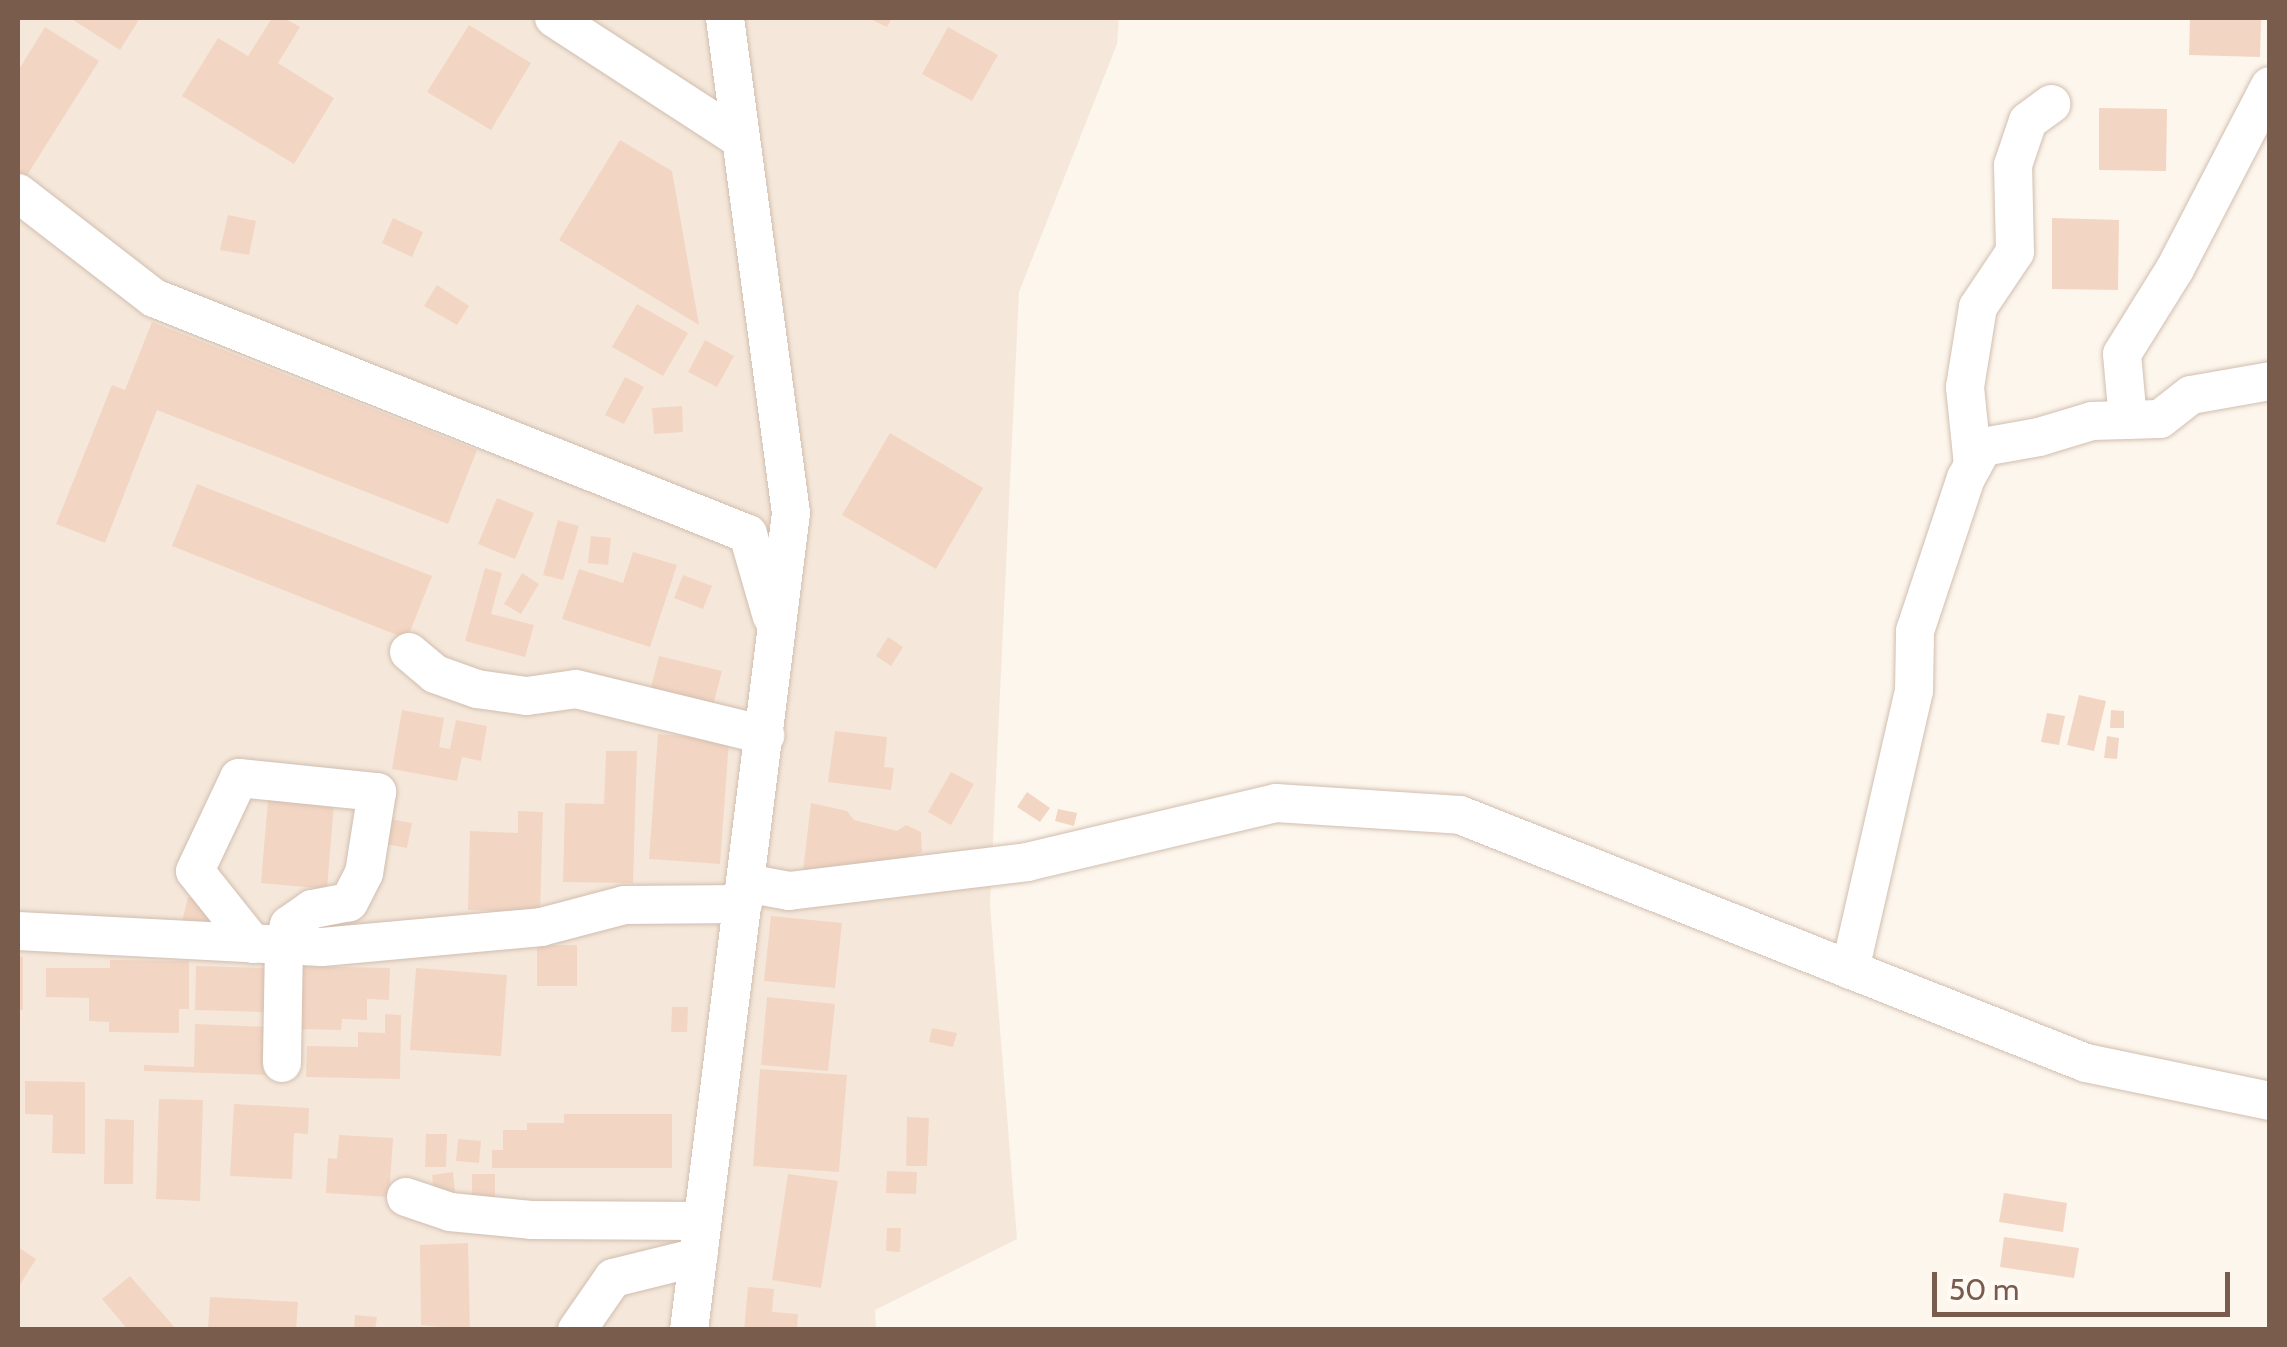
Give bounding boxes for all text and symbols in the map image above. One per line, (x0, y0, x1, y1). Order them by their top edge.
scale bar (1937, 1252, 2234, 1314)
text: 50 m (1949, 1271, 2019, 1308)

